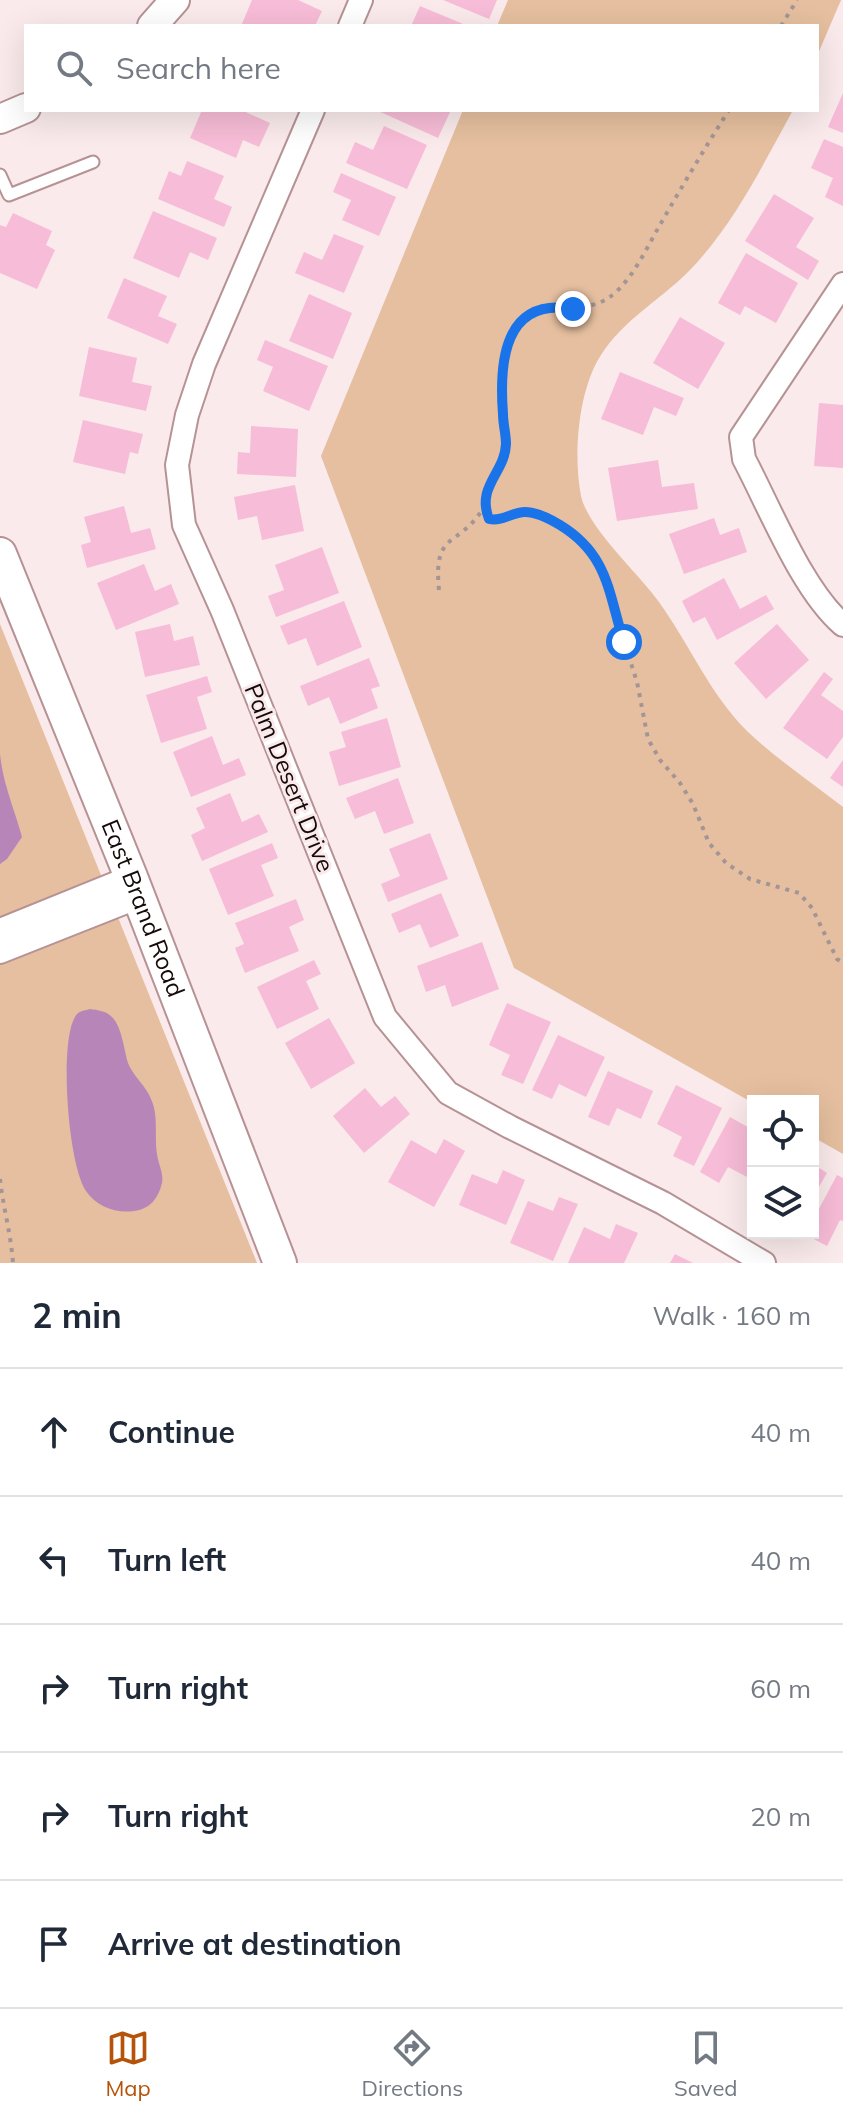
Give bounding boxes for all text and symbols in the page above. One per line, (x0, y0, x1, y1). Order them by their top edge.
search box (24, 24, 819, 112)
icon: search (52, 46, 96, 90)
text: Search here (116, 49, 281, 87)
route end (555, 291, 591, 327)
route start (606, 624, 642, 660)
street label: Palm Desert Drive (238, 679, 341, 876)
street label: East Brand Road (95, 815, 192, 1001)
map controls (747, 1095, 819, 1239)
button: locate (747, 1095, 819, 1167)
button: layers (747, 1167, 819, 1239)
text: 2 min (32, 1294, 122, 1337)
text: Walk · 160 m (652, 1299, 811, 1332)
icon: ahead (32, 1410, 76, 1454)
text: Continue (108, 1413, 235, 1451)
text: 40 m (750, 1416, 811, 1449)
icon: left (32, 1538, 76, 1582)
text: Turn left (108, 1541, 226, 1579)
text: 40 m (750, 1544, 811, 1577)
icon: right (32, 1666, 76, 1710)
text: Turn right (108, 1669, 248, 1707)
text: 60 m (750, 1672, 811, 1705)
icon: right (32, 1794, 76, 1838)
text: Turn right (108, 1797, 248, 1835)
text: 20 m (750, 1800, 811, 1833)
icon: arrive (32, 1922, 76, 1966)
text: Arrive at destination (108, 1925, 402, 1963)
tab: Map (105, 2026, 151, 2102)
tab: Directions (362, 2026, 463, 2102)
tab: Saved (674, 2026, 738, 2102)

